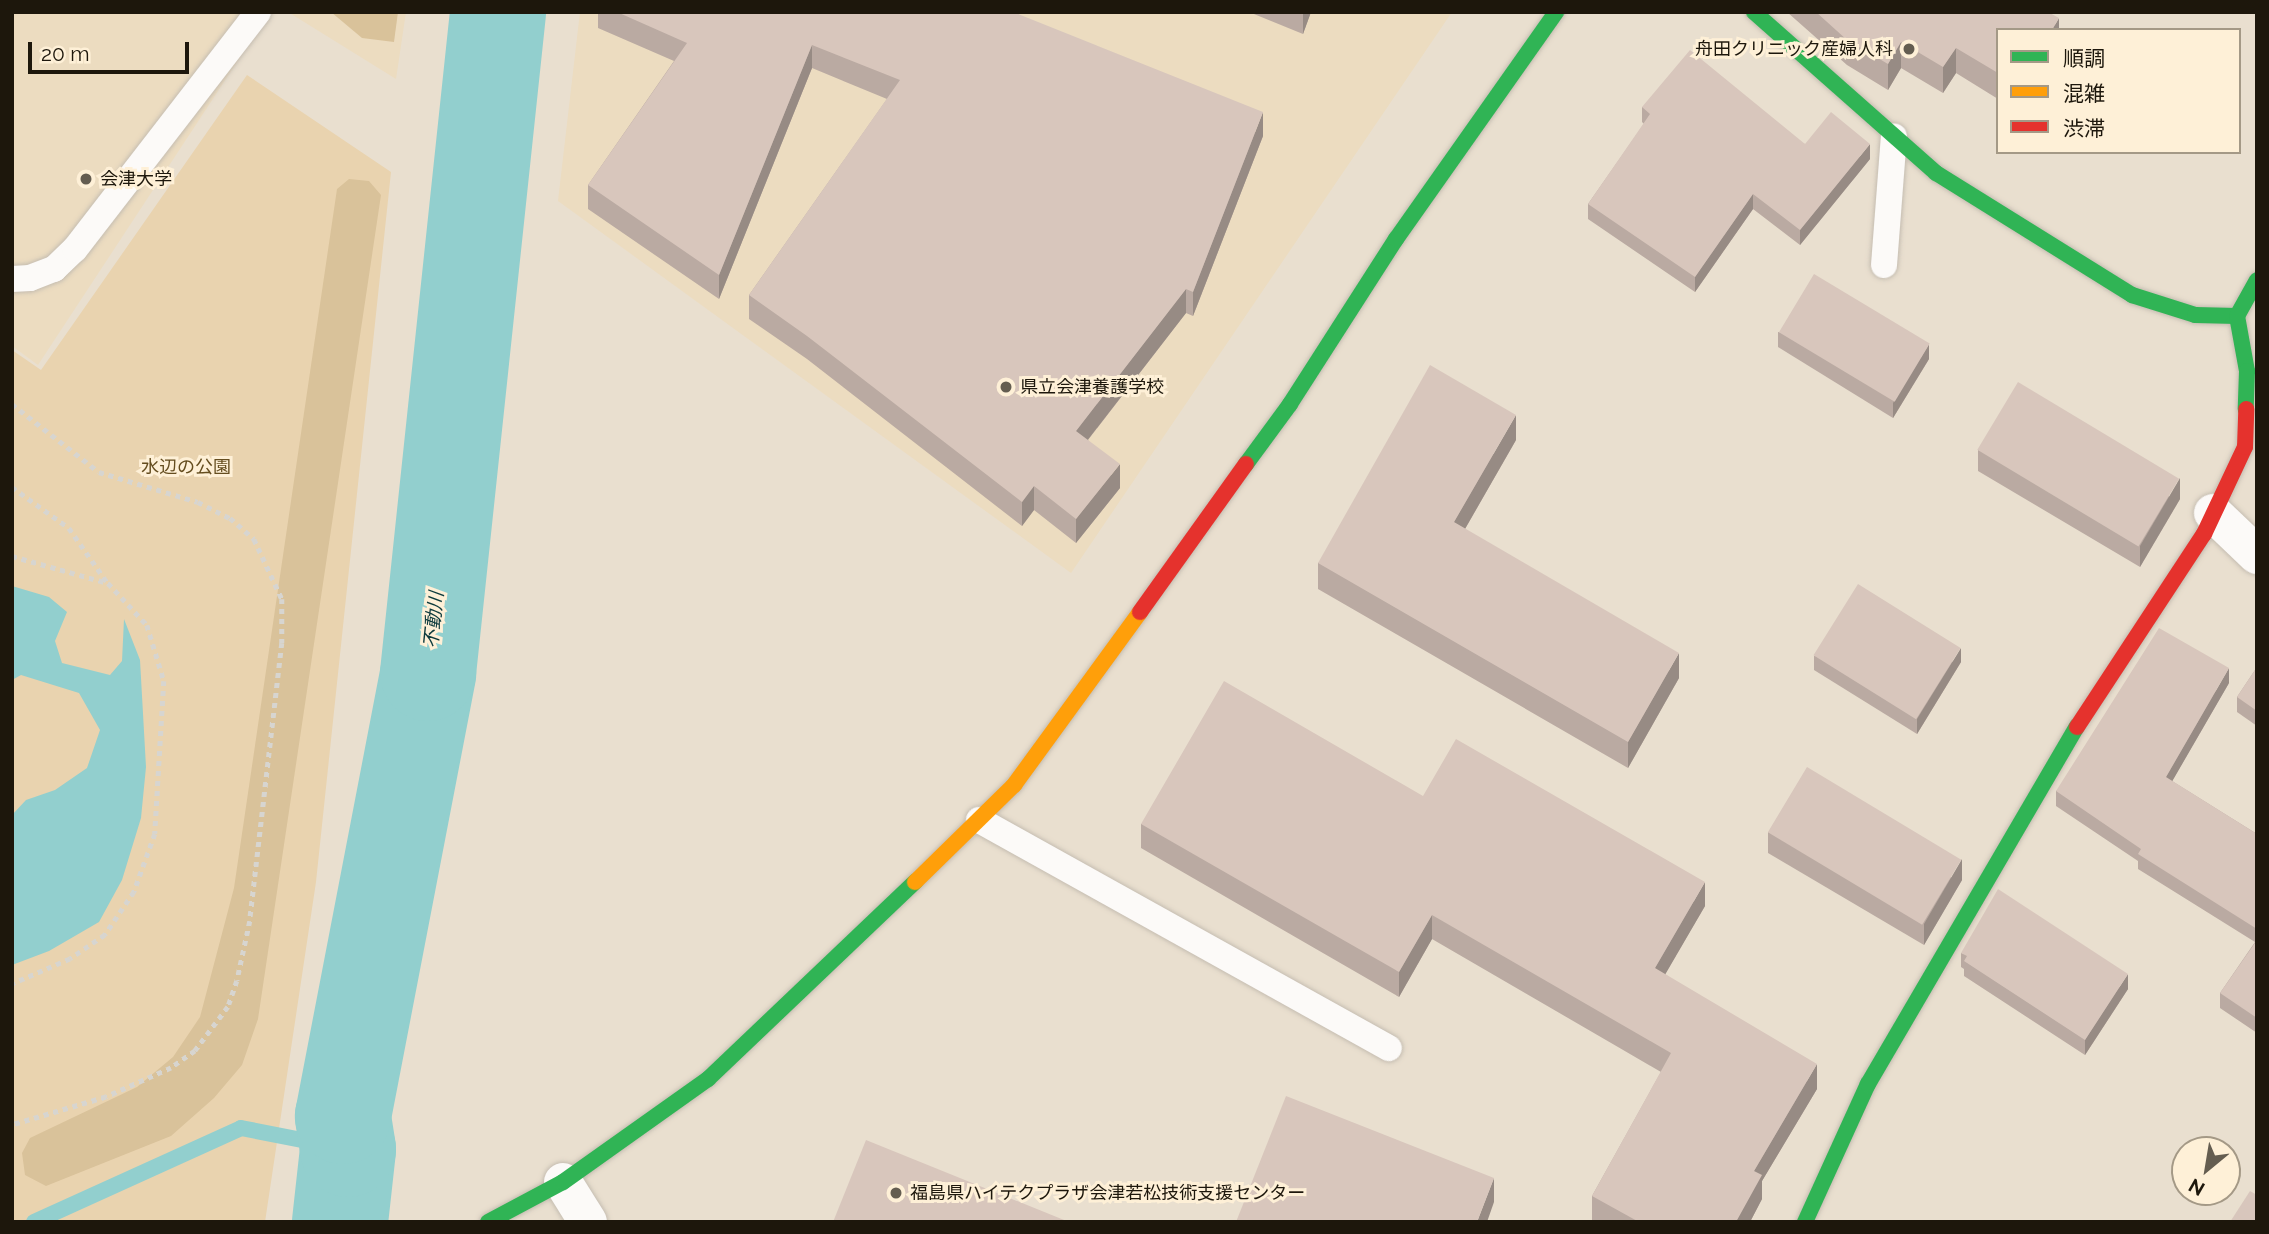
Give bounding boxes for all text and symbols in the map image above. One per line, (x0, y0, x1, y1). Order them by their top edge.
scale bar (32, 28, 192, 72)
legend (1996, 28, 2241, 154)
place label: 舟田クリニック産婦人科 (1695, 38, 1893, 60)
marker: 舟田クリニック産婦人科 (1899, 39, 1919, 59)
text: 20 m (41, 41, 89, 66)
text: 順調 (2063, 46, 2105, 71)
text: 混雑 (2063, 81, 2105, 106)
text: 渋滞 (2063, 116, 2105, 141)
place label: 会津大学 (100, 168, 172, 190)
marker: 会津大学 (78, 171, 94, 187)
place label: 県立会津養護学校 (1020, 376, 1164, 398)
marker: 県立会津養護学校 (998, 379, 1014, 395)
park label: 水辺の公園 (141, 456, 231, 478)
water label: 不動川 (420, 590, 448, 650)
north arrow (2171, 1136, 2241, 1206)
text: N (2185, 1174, 2208, 1201)
place label: 福島県ハイテクプラザ会津若松技術支援センター (910, 1182, 1306, 1204)
marker: 福島県ハイテクプラザ会津若松技術支援センター (888, 1185, 904, 1201)

